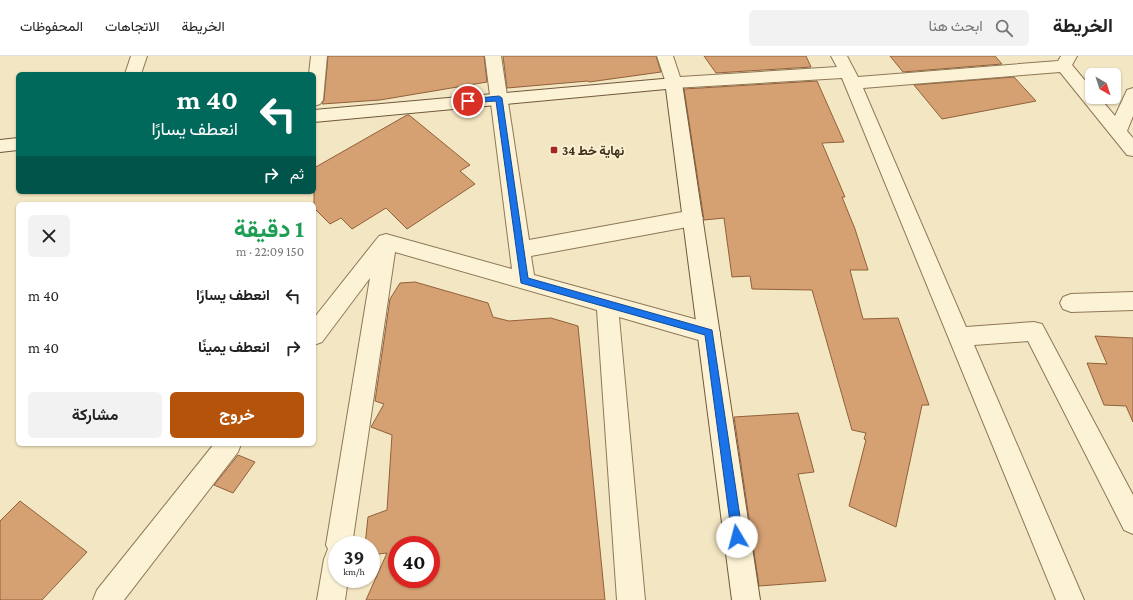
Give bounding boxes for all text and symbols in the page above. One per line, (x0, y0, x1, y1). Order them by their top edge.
search box (749, 10, 1029, 46)
text: الخريطة (1053, 15, 1113, 36)
icon: search (993, 17, 1015, 39)
text: المحفوظات (20, 18, 83, 34)
text: الاتجاهات (105, 18, 159, 34)
text: الخريطة (181, 18, 225, 34)
text: ابحث هنا (929, 18, 983, 34)
north arrow (1085, 68, 1121, 104)
map controls (1085, 68, 1121, 104)
text: 40 m (177, 84, 238, 115)
pin (451, 84, 485, 118)
icon: left (252, 88, 304, 140)
icon: arrive (457, 90, 479, 112)
text: انعطف يسارًا (152, 119, 238, 139)
place label: نهاية خط 34 (562, 143, 624, 159)
marker: نهاية خط 34 (549, 145, 559, 155)
icon: right (260, 164, 282, 186)
text: ثم (290, 166, 304, 182)
button: close (28, 215, 70, 257)
text: 1 دقيقة (234, 215, 304, 242)
text: 150 m · 22:09 (236, 244, 304, 259)
icon: left (282, 285, 304, 307)
text: انعطف يسارًا (196, 287, 270, 303)
text: 40 m (28, 288, 59, 304)
icon: right (282, 337, 304, 359)
text: انعطف يمينًا (198, 339, 270, 355)
text: 40 m (28, 340, 59, 356)
button: مشاركة (28, 392, 162, 438)
button: خروج (170, 392, 304, 438)
position arrow (716, 516, 758, 558)
speed limit sign: 40 (388, 536, 440, 588)
text: 39 (344, 546, 364, 568)
text: km/h (343, 566, 365, 577)

